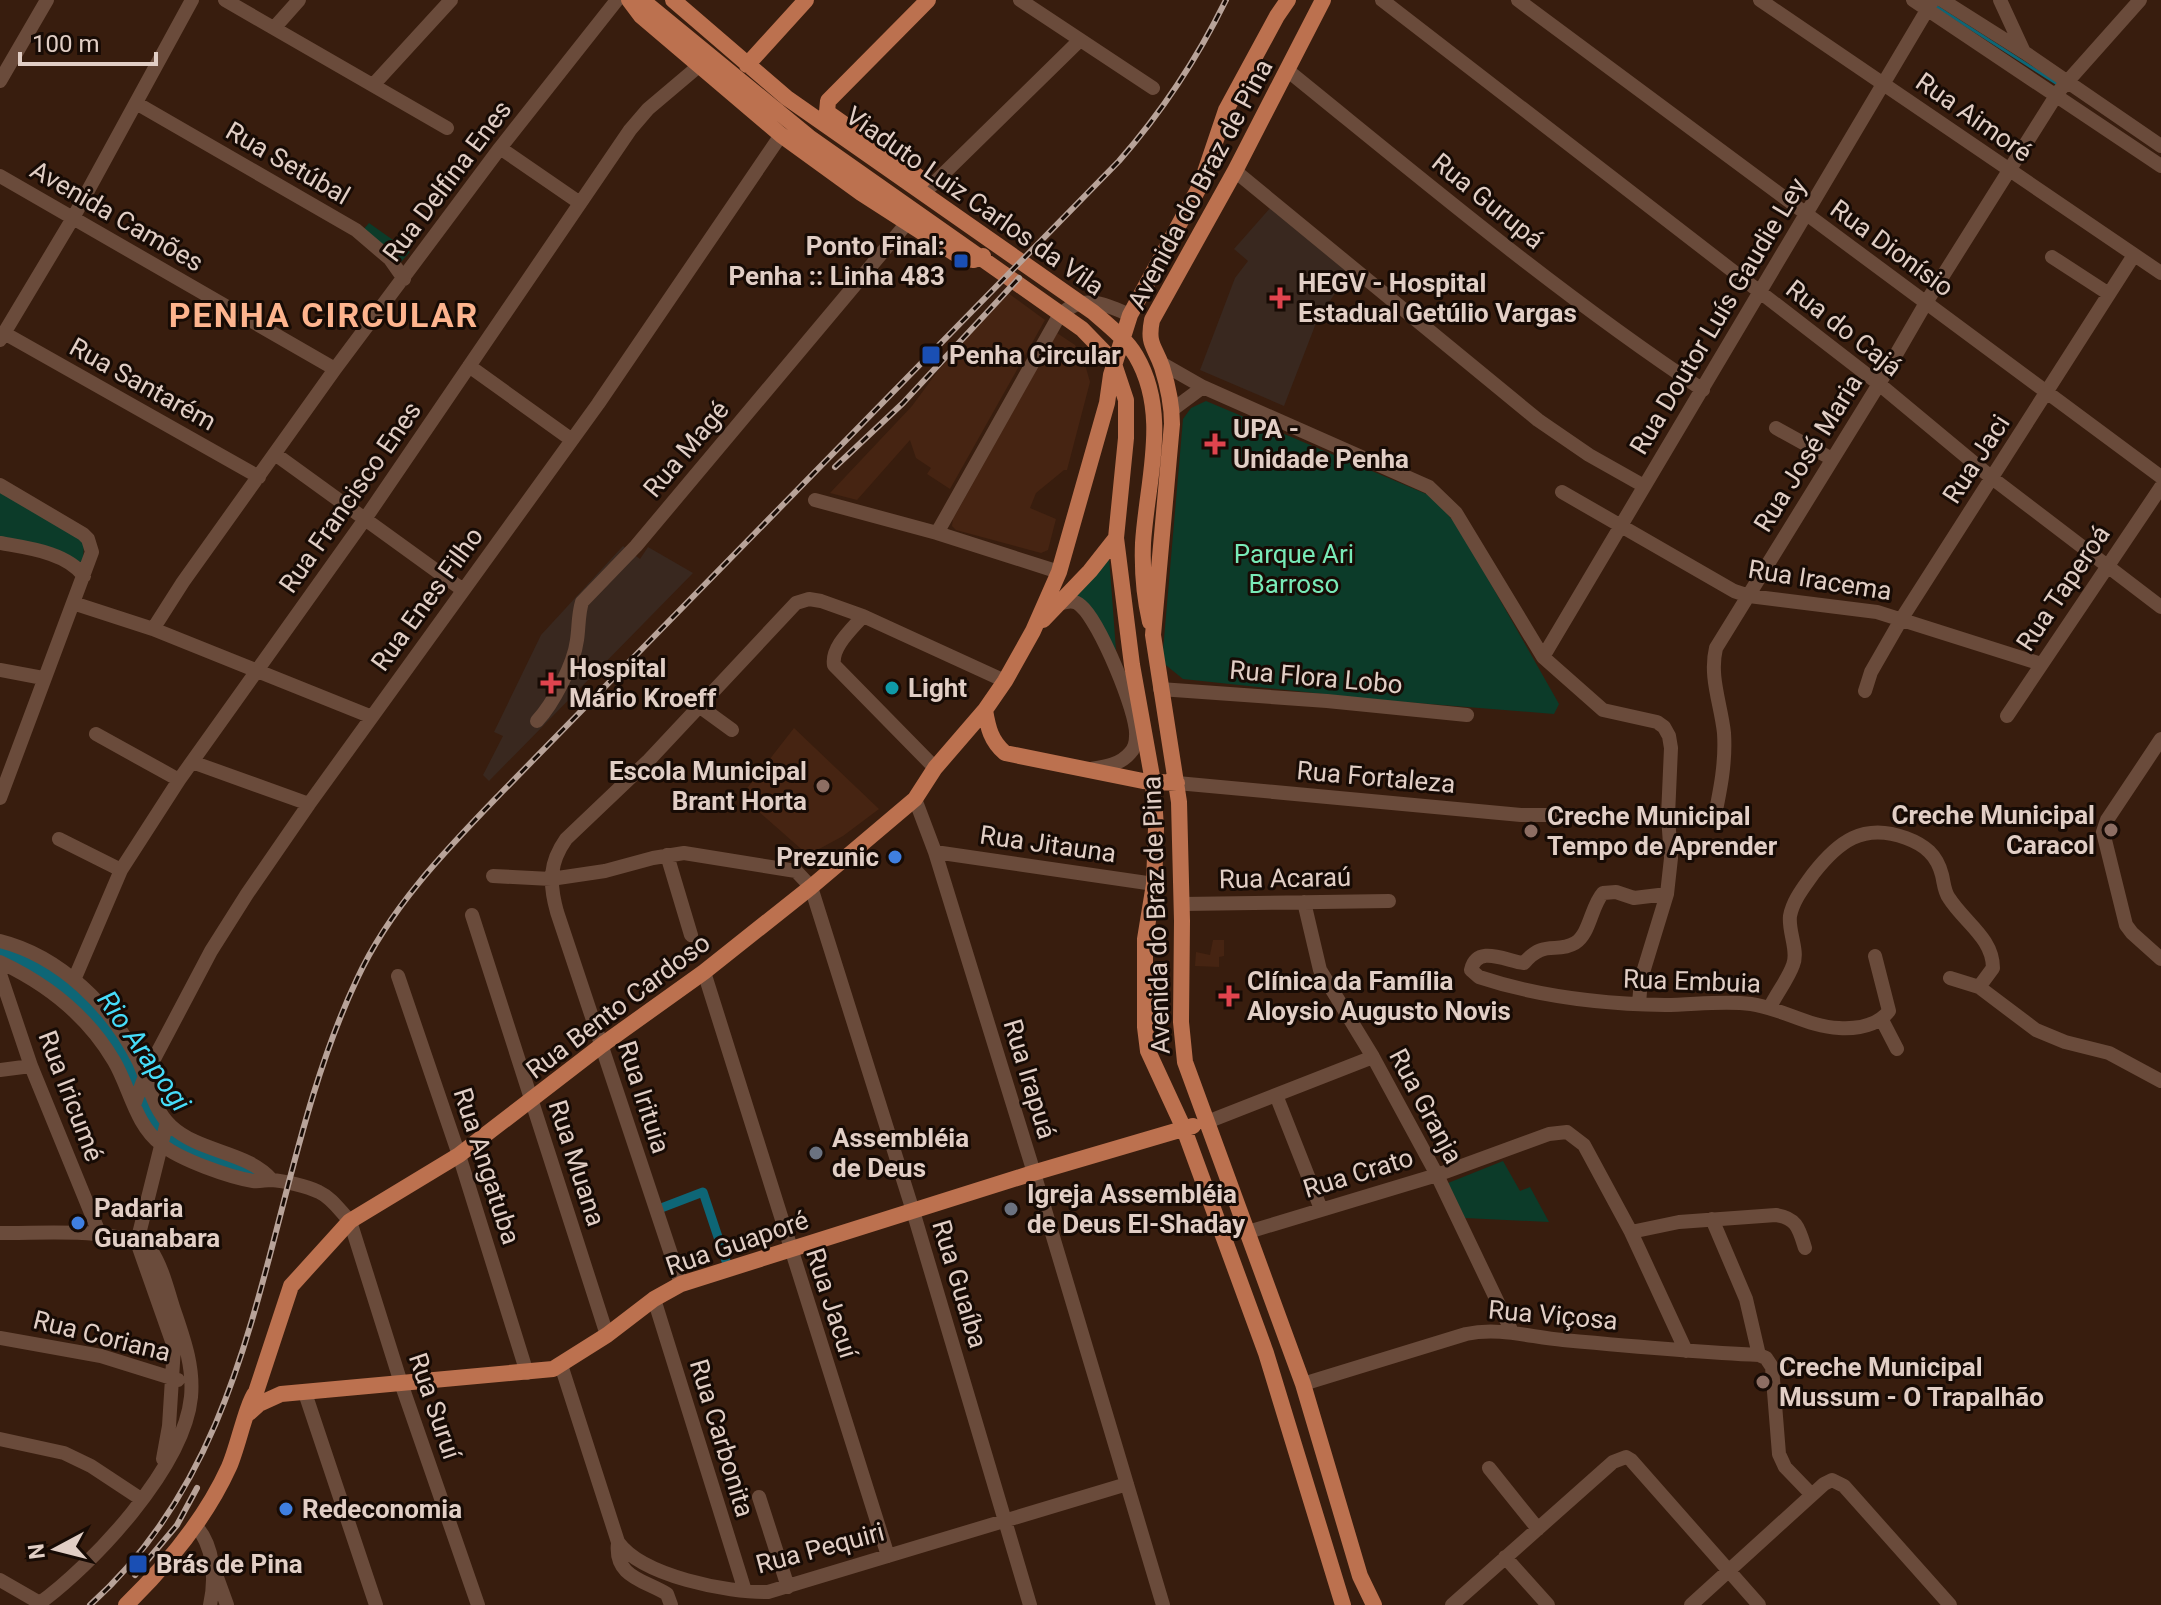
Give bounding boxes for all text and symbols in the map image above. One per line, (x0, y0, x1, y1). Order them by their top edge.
scale bar (20, 16, 156, 66)
text: 100 m (32, 30, 99, 58)
street label: Avenida do Braz de Pina (1121, 54, 1279, 314)
street label: Rua Aimoré (1910, 66, 2038, 168)
street label: Rua Delfina Enes (377, 95, 517, 267)
street label: Viaduto Luiz Carlos da Vila (840, 100, 1110, 302)
street label: Rua Setúbal (221, 115, 355, 211)
street label: Rua Gurupá (1426, 147, 1550, 255)
street label: Avenida Camões (25, 154, 209, 278)
street label: Rua Doutor Luís Gaudie Ley (1624, 172, 1812, 460)
street label: Rua Dionísio (1825, 193, 1959, 303)
place label: Ponto Final: Penha :: Linha 483 (729, 231, 945, 291)
marker: Ponto Final: Penha :: Linha 483 (952, 252, 970, 270)
place label: HEGV - Hospital Estadual Getúlio Vargas (1298, 268, 1577, 328)
street label: Rua do Cajá (1780, 274, 1908, 382)
marker: HEGV - Hospital Estadual Getúlio Vargas (1269, 287, 1291, 309)
district label: PENHA CIRCULAR (169, 295, 479, 335)
street label: Rua Santarém (65, 331, 221, 437)
place label: Penha Circular (949, 340, 1121, 370)
marker: Penha Circular (920, 344, 942, 366)
street label: Rua José Maria (1748, 369, 1868, 537)
street label: Rua Magé (637, 395, 735, 503)
street label: Rua Francisco Enes (273, 396, 427, 598)
street label: Rua Jaci (1936, 409, 2016, 509)
place label: UPA - Unidade Penha (1233, 414, 1409, 474)
marker: UPA - Unidade Penha (1204, 433, 1226, 455)
street label: Rua Taperoá (2010, 520, 2116, 656)
street label: Rua Enes Filho (365, 521, 489, 677)
park label: Parque Ari Barroso (1234, 539, 1354, 599)
street label: Rua Iracema (1746, 554, 1894, 606)
place label: Hospital Mário Kroeff (569, 653, 717, 713)
street label: Rua Flora Lobo (1228, 654, 1404, 700)
marker: Hospital Mário Kroeff (540, 672, 562, 694)
place label: Light (908, 673, 967, 703)
marker: Light (883, 679, 901, 697)
street label: Rua Fortaleza (1295, 755, 1457, 799)
place label: Escola Municipal Brant Horta (609, 756, 807, 816)
street label: Avenida do Braz de Pina (1136, 775, 1176, 1055)
marker: Escola Municipal Brant Horta (814, 777, 832, 795)
place label: Creche Municipal Caracol (1891, 800, 2095, 860)
place label: Creche Municipal Tempo de Aprender (1547, 801, 1778, 861)
street label: Rua Jitauna (978, 820, 1118, 868)
marker: Creche Municipal Caracol (2102, 821, 2120, 839)
marker: Creche Municipal Tempo de Aprender (1522, 822, 1540, 840)
place label: Prezunic (776, 842, 879, 872)
marker: Prezunic (886, 848, 904, 866)
street label: Rua Acaraú (1219, 862, 1351, 894)
street label: Rua Bento Cardoso (520, 927, 716, 1085)
street label: Rua Embuia (1623, 964, 1761, 998)
place label: Clínica da Família Aloysio Augusto Novis (1247, 966, 1511, 1026)
water label: Rio Arapogi (90, 984, 198, 1118)
marker: Clínica da Família Aloysio Augusto Novis (1218, 985, 1240, 1007)
street label: Rua Irapuá (998, 1016, 1062, 1142)
street label: Rua Iricumé (32, 1026, 110, 1166)
street label: Rua Irituia (612, 1037, 676, 1157)
street label: Rua Granja (1383, 1043, 1469, 1169)
street label: Rua Angatuba (448, 1084, 526, 1248)
street label: Rua Muana (543, 1096, 611, 1230)
place label: Assembléia de Deus (832, 1123, 969, 1183)
street label: Rua Crato (1299, 1142, 1417, 1204)
marker: Assembléia de Deus (807, 1144, 825, 1162)
place label: Igreja Assembléia de Deus El-Shaday (1027, 1179, 1246, 1239)
place label: Padaria Guanabara (94, 1193, 220, 1253)
marker: Igreja Assembléia de Deus El-Shaday (1002, 1200, 1020, 1218)
street label: Rua Guaporé (662, 1205, 812, 1281)
marker: Padaria Guanabara (69, 1214, 87, 1232)
street label: Rua Guaíba (926, 1216, 994, 1352)
street label: Rua Jacuí (800, 1244, 864, 1363)
street label: Rua Viçosa (1487, 1294, 1619, 1336)
street label: Rua Coriana (30, 1304, 174, 1368)
street label: Rua Suruí (403, 1349, 468, 1465)
place label: Creche Municipal Mussum - O Trapalhão (1779, 1352, 2044, 1412)
street label: Rua Carbonita (684, 1355, 760, 1521)
marker: Creche Municipal Mussum - O Trapalhão (1754, 1373, 1772, 1391)
place label: Redeconomia (302, 1494, 462, 1524)
marker: Redeconomia (277, 1500, 295, 1518)
north arrow (16, 1509, 96, 1589)
street label: Rua Pequiri (753, 1516, 887, 1580)
text: N (23, 1542, 50, 1561)
place label: Brás de Pina (156, 1549, 303, 1579)
marker: Brás de Pina (127, 1553, 149, 1575)

